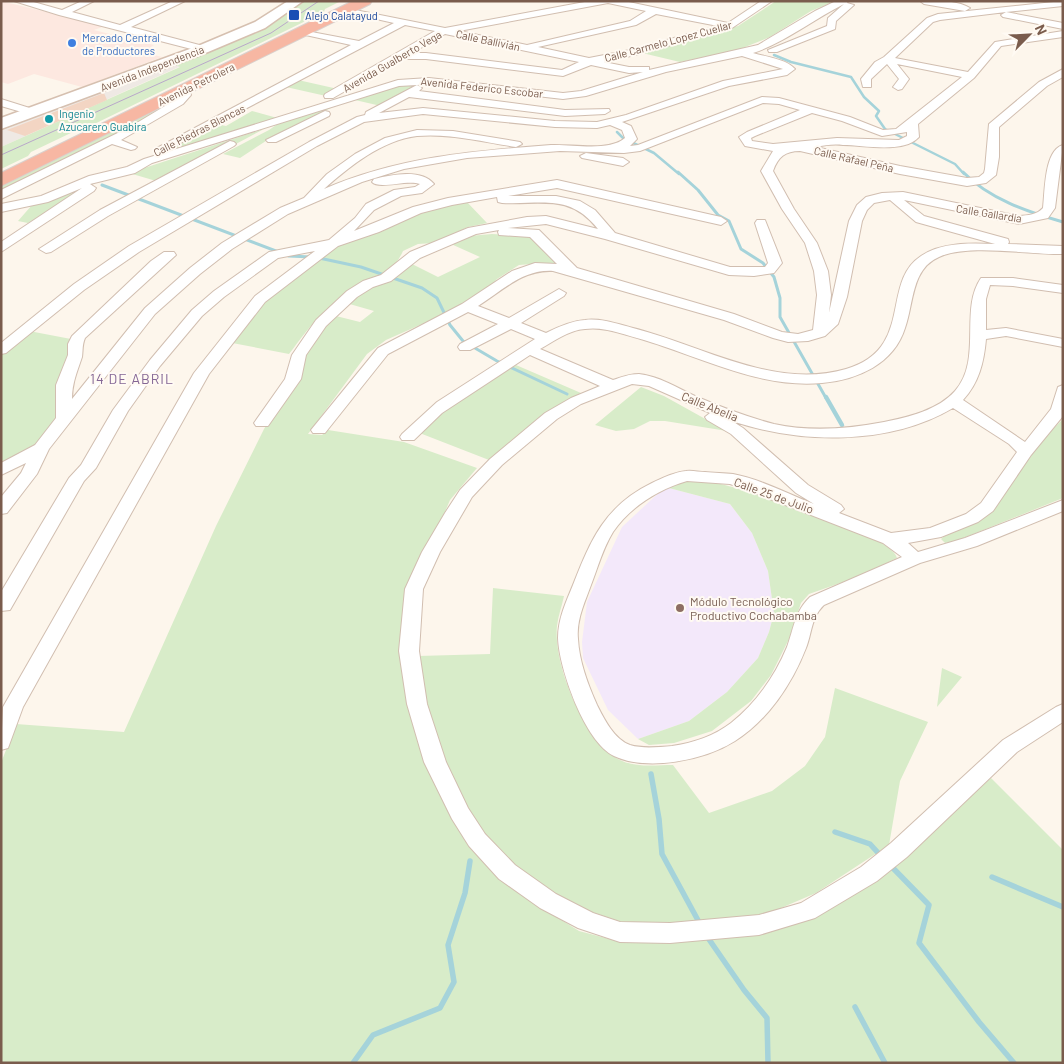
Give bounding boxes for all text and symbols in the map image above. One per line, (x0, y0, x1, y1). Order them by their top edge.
marker: Alejo Calatayud (287, 8, 301, 22)
place label: Alejo Calatayud (305, 9, 378, 22)
north arrow (1004, 10, 1054, 60)
street label: Calle Carmelo Lopez Cuellar (603, 18, 733, 64)
text: N (1032, 22, 1051, 37)
street label: Avenida Gualberto Vega (340, 27, 444, 95)
street label: Calle Ballivián (455, 27, 521, 53)
place label: Mercado Central de Productores (82, 31, 160, 57)
marker: Mercado Central de Productores (66, 37, 78, 49)
street label: Avenida Independencia (98, 42, 206, 94)
street label: Avenida Petrolera (155, 60, 237, 108)
street label: Avenida Federico Escobar (420, 74, 544, 100)
street label: Calle Piedras Blancas (151, 101, 247, 159)
place label: Ingenio Azucarero Guabira (59, 107, 146, 133)
marker: Ingenio Azucarero Guabira (43, 113, 55, 125)
street label: Calle Rafael Peña (813, 144, 895, 174)
street label: Calle Gallardía (955, 201, 1023, 225)
district label: 14 DE ABRIL (90, 370, 174, 387)
street label: Calle Abelia (680, 388, 740, 424)
street label: Calle 25 de Julio (732, 474, 816, 516)
place label: Módulo Tecnológico Productivo Cochabamba (690, 594, 817, 622)
marker: Módulo Tecnológico Productivo Cochabamba (674, 602, 686, 614)

